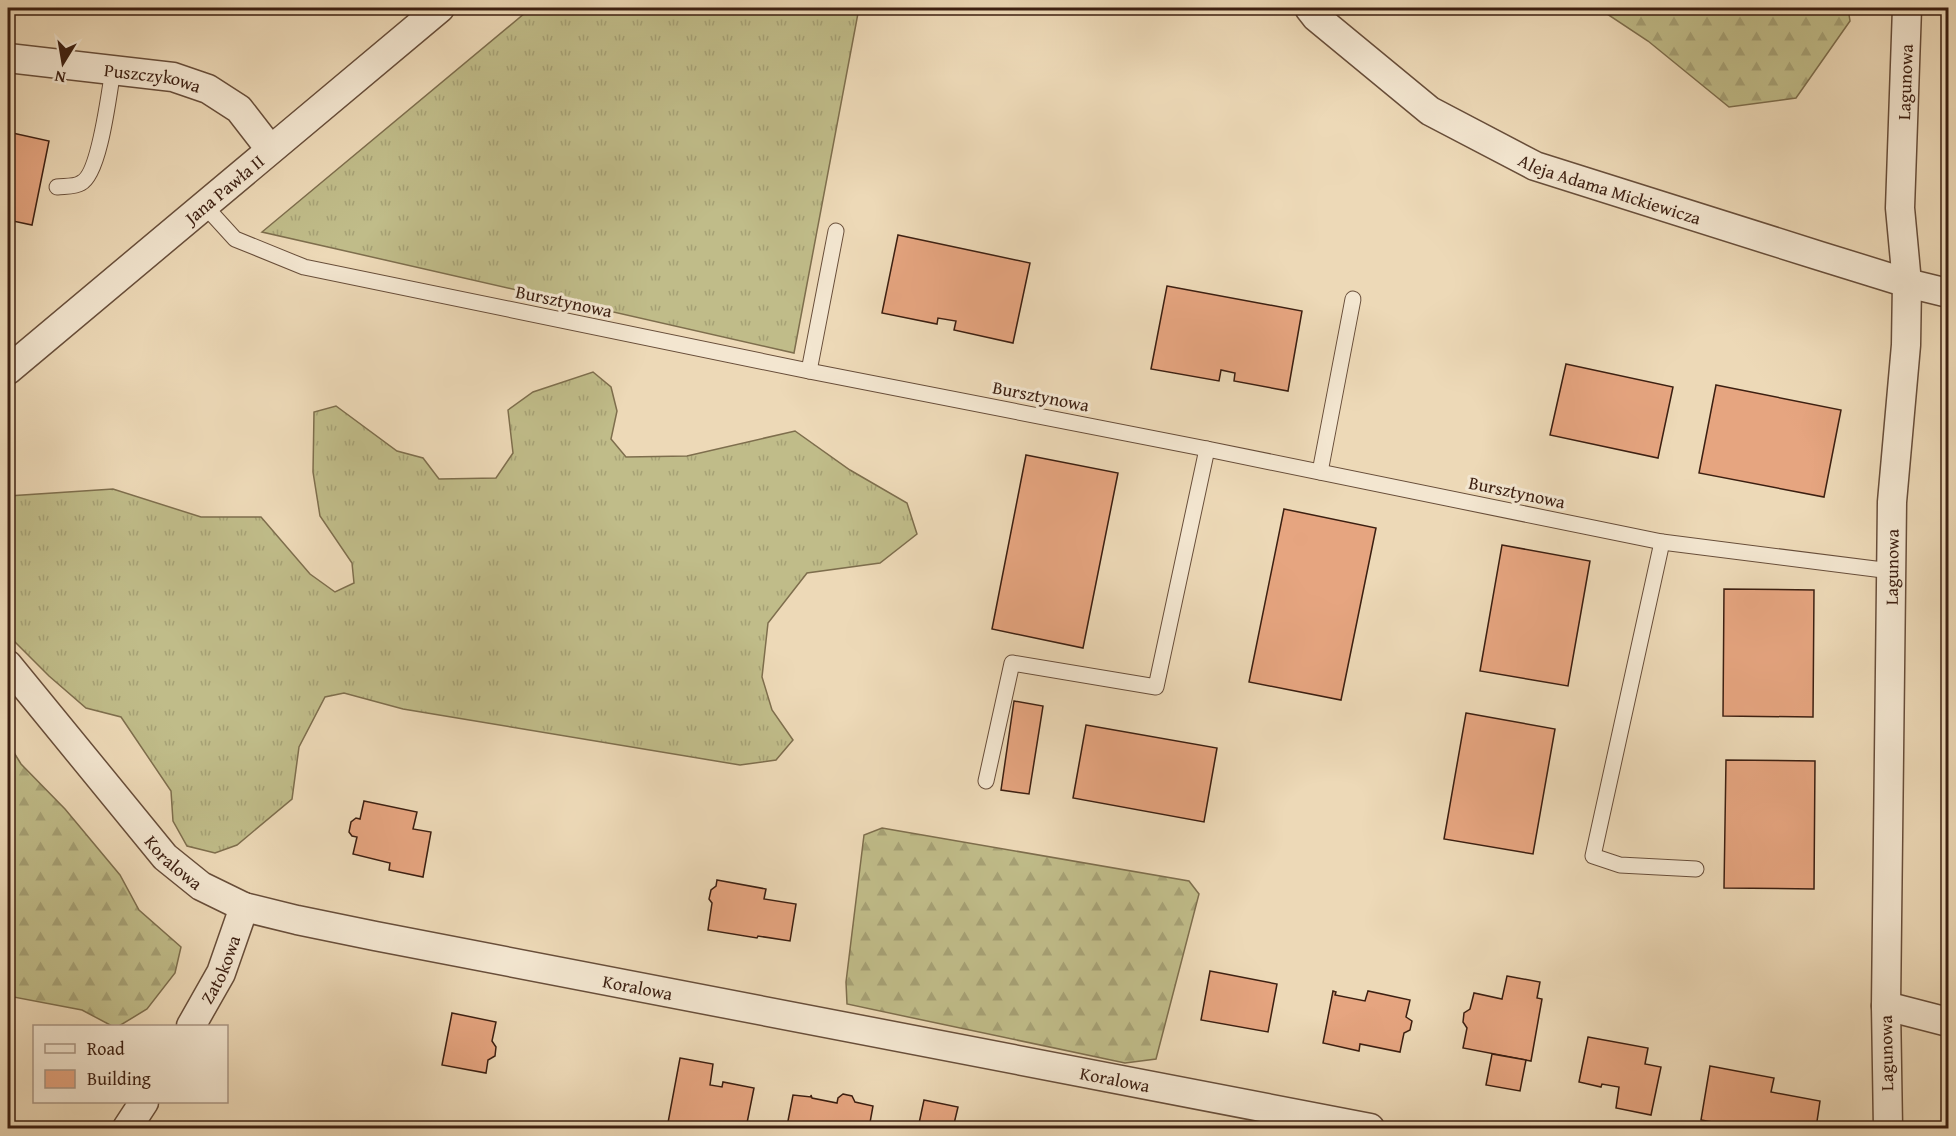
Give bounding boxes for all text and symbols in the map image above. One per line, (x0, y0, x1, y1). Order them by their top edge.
north arrow (33, 33, 93, 93)
street label: Lagunowa (1890, 43, 1919, 121)
street label: Puszczykowa (103, 56, 205, 99)
text: N (52, 65, 68, 91)
street label: Aleja Adama Mickiewicza (1514, 146, 1705, 231)
street label: Jana Pawła II (177, 148, 270, 231)
street label: Bursztynowa (513, 278, 615, 324)
street label: Bursztynowa (990, 373, 1092, 419)
street label: Bursztynowa (1466, 469, 1568, 515)
street label: Lagunowa (1877, 528, 1905, 605)
street label: Koralowa (139, 829, 209, 896)
street label: Zatokowa (193, 931, 247, 1008)
street label: Koralowa (601, 967, 676, 1007)
street label: Lagunowa (1872, 1014, 1900, 1091)
legend (33, 1025, 228, 1103)
text: Road (87, 1035, 125, 1062)
street label: Koralowa (1078, 1059, 1153, 1099)
text: Building (87, 1065, 151, 1092)

